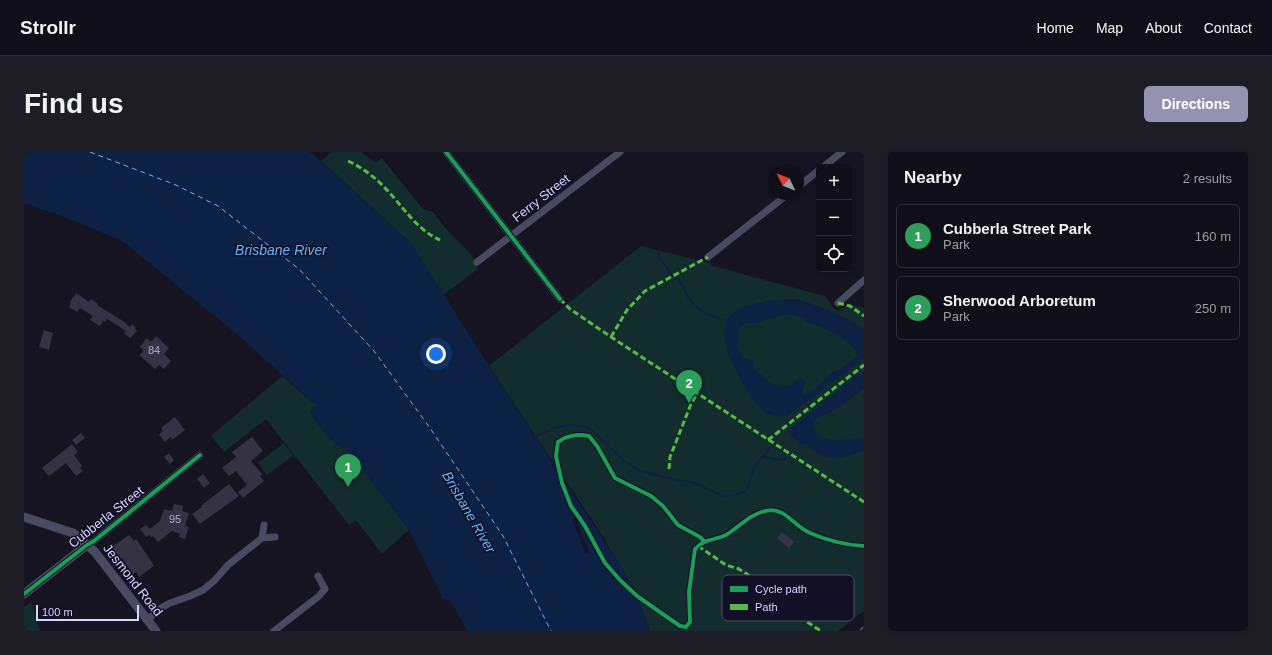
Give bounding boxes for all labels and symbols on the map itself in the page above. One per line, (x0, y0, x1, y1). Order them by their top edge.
north arrow (768, 164, 804, 200)
street label: Ferry Street (509, 171, 573, 225)
water label: Brisbane River (235, 242, 328, 258)
house number: 84 (148, 344, 160, 356)
your location (426, 344, 446, 364)
pin: 2 (676, 370, 702, 403)
pin: 1 (335, 454, 361, 487)
water label: Brisbane River (439, 468, 500, 557)
street label: Cubberla Street (66, 483, 147, 551)
house number: 95 (169, 513, 181, 525)
street label: Jesmond Road (100, 541, 166, 619)
legend (722, 575, 854, 621)
text: Cycle path (755, 583, 807, 595)
text: Path (755, 601, 778, 613)
scale bar (36, 603, 139, 622)

